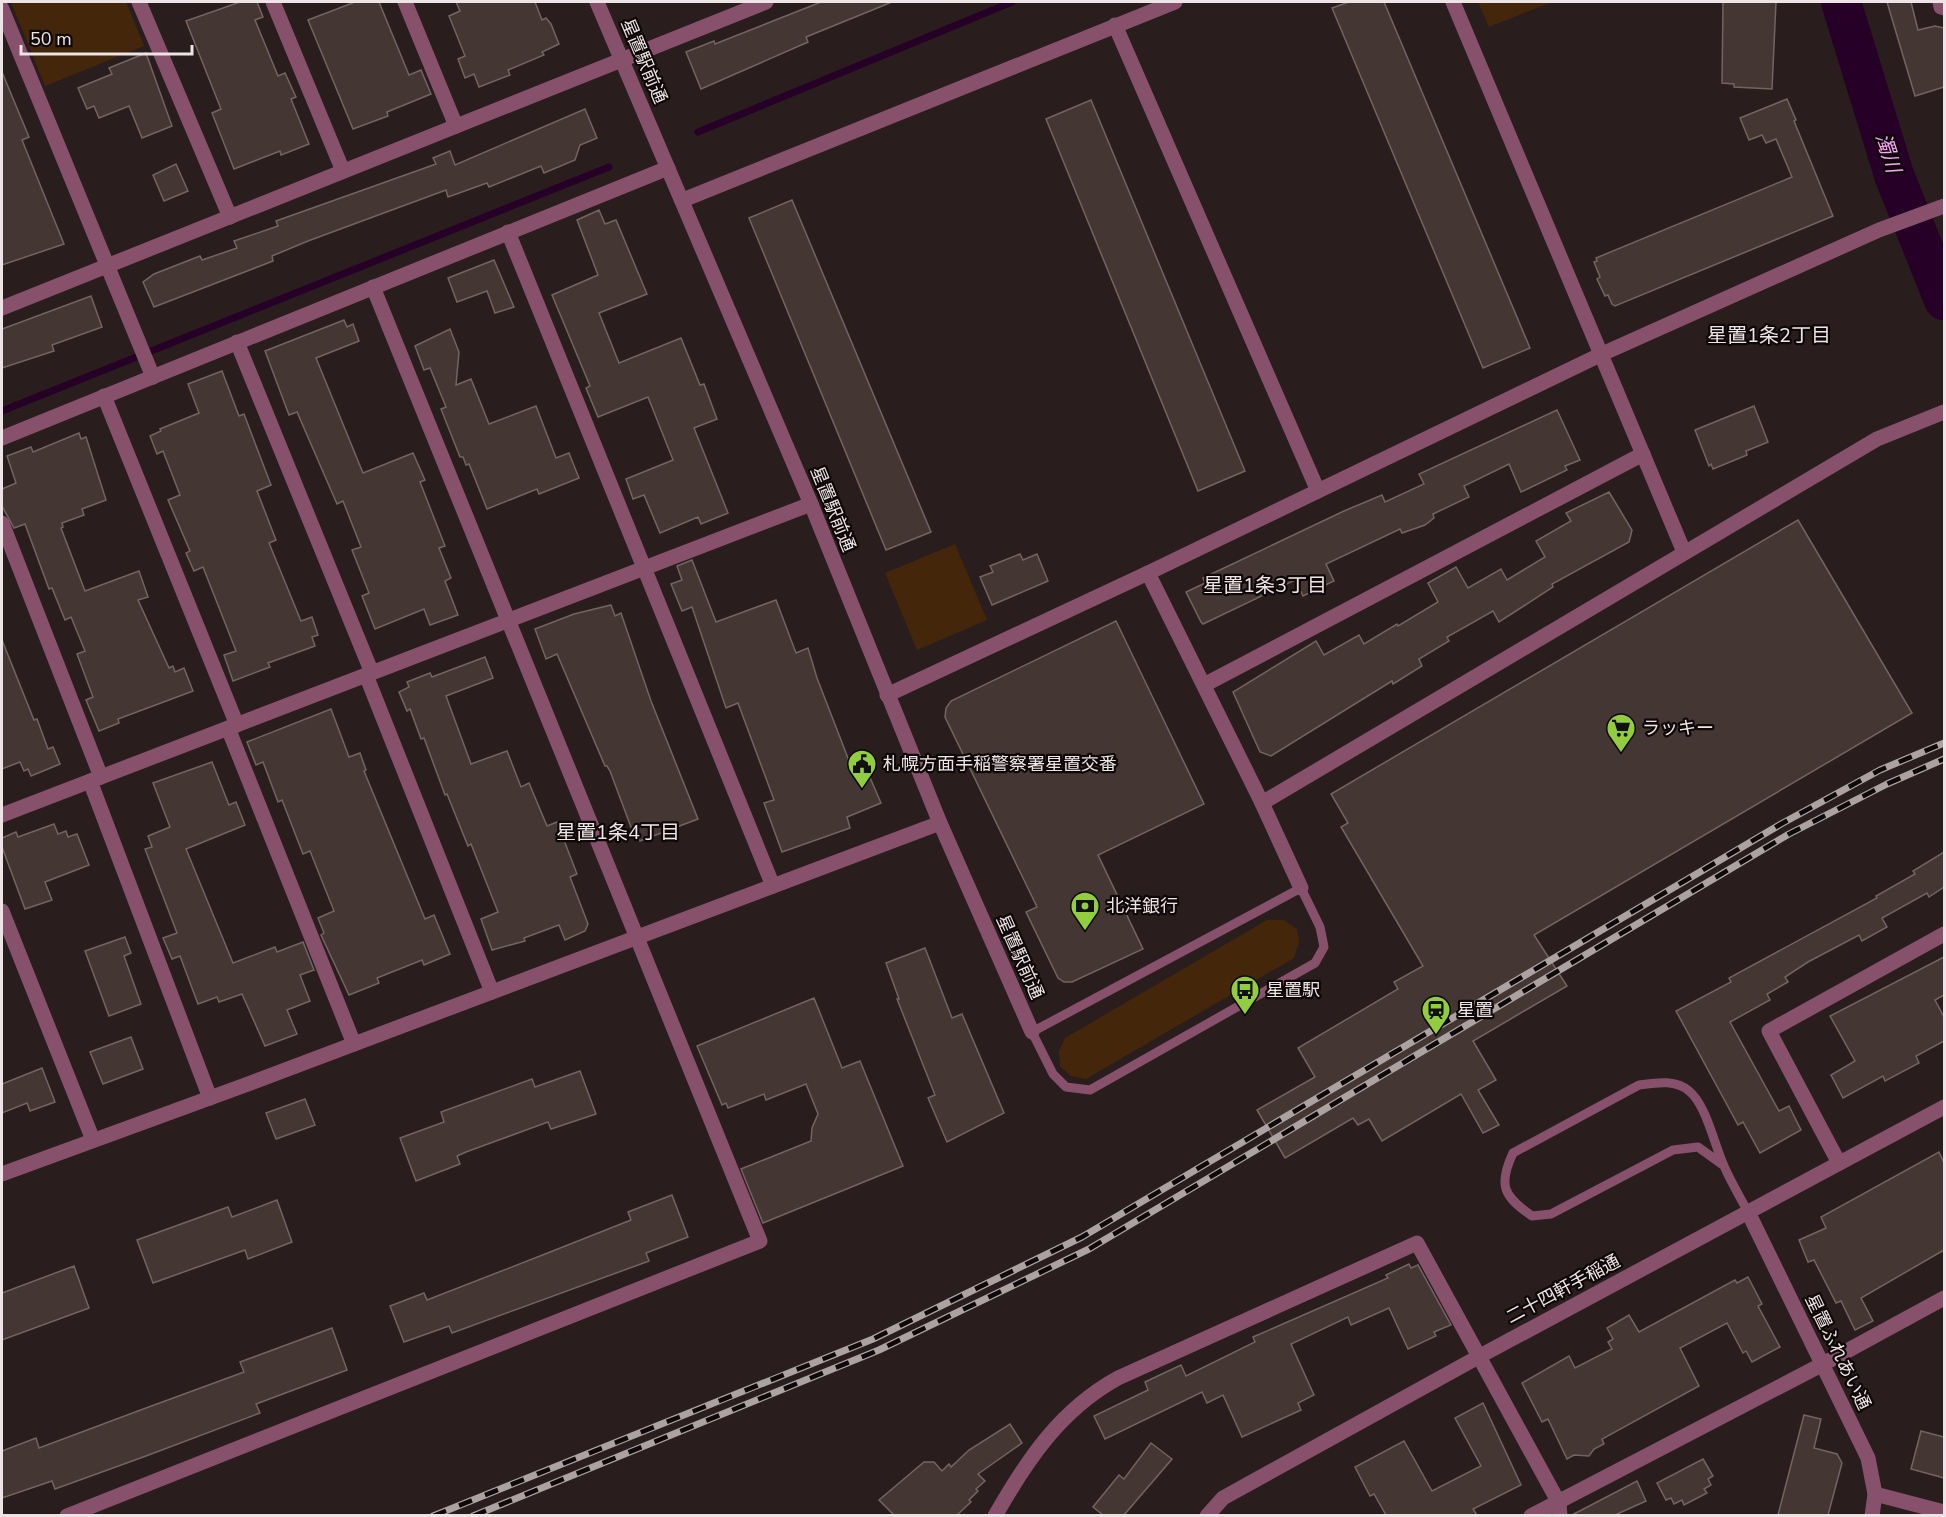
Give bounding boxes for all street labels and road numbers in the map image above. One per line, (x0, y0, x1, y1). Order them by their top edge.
street label: 星置駅前通 (615, 15, 673, 107)
street label: 星置駅前通 (805, 463, 861, 555)
street label: 星置駅前通 (991, 911, 1049, 1003)
street label: 二十四軒手稲通 (1502, 1249, 1624, 1329)
street label: 星置ふれあい通 (1800, 1290, 1876, 1414)

